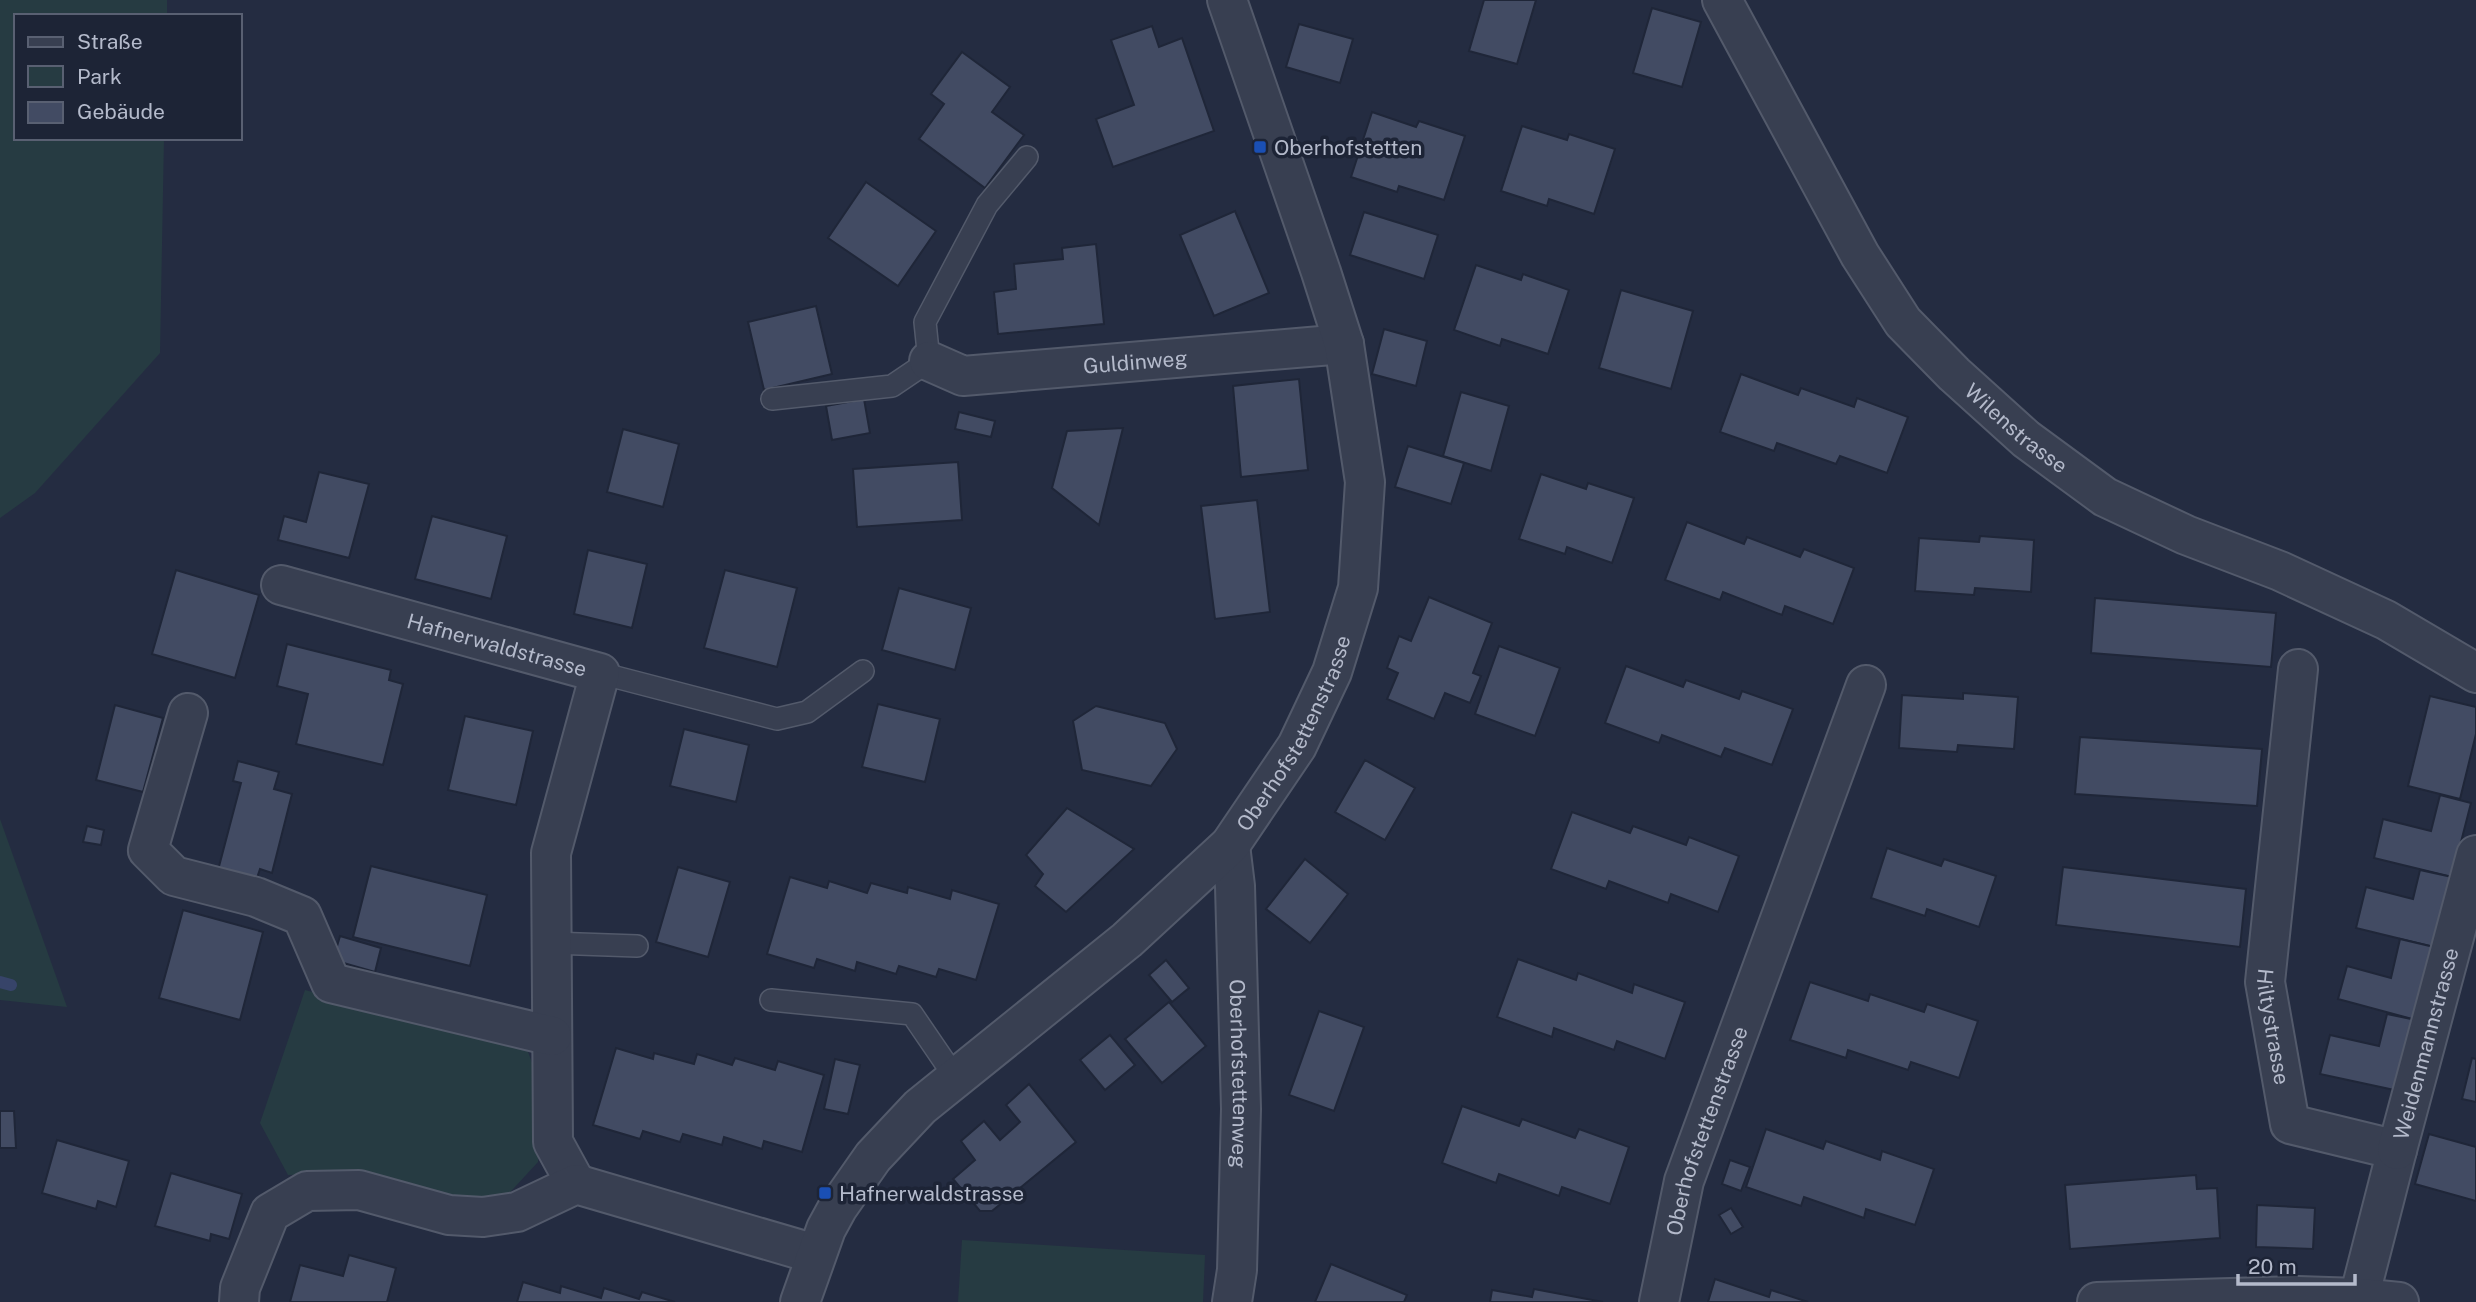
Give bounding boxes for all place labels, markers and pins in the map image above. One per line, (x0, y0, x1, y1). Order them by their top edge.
place label: Oberhofstetten (1274, 135, 1422, 160)
marker: Oberhofstetten (1252, 139, 1268, 155)
place label: Hafnerwaldstrasse (839, 1181, 1024, 1206)
marker: Hafnerwaldstrasse (817, 1185, 833, 1201)

